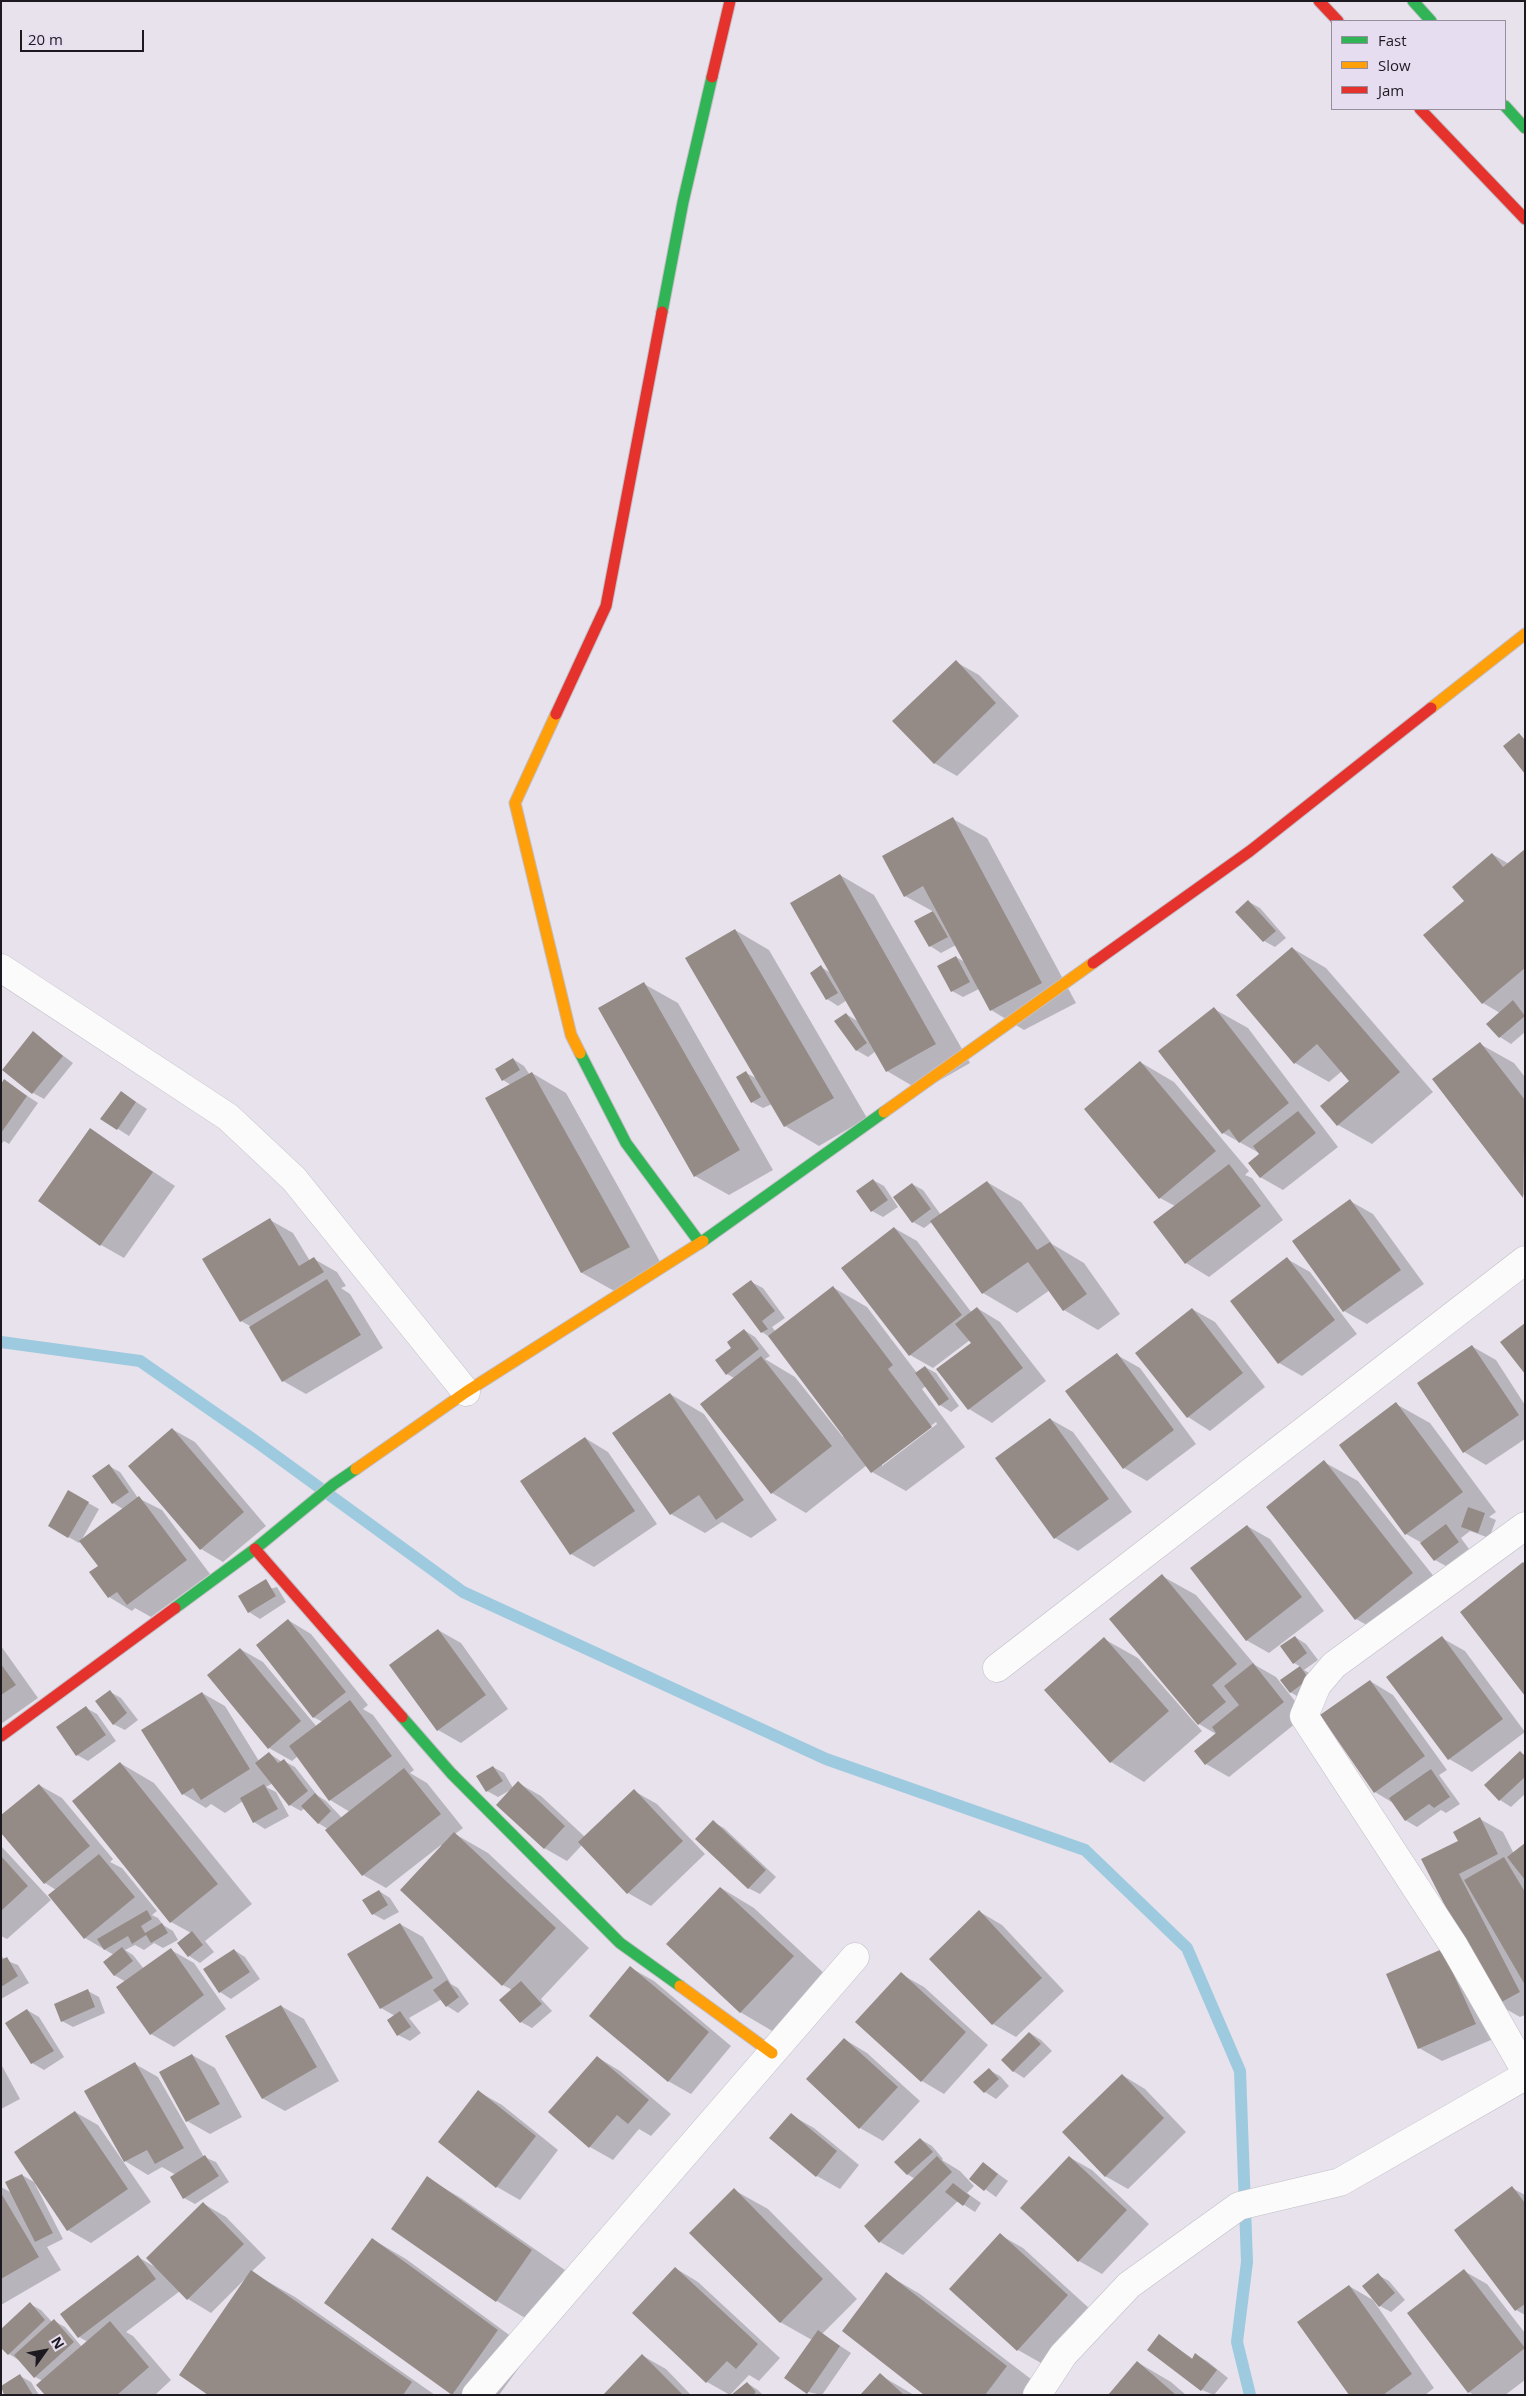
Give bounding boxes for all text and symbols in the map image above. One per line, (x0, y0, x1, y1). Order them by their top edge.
scale bar (22, 20, 146, 52)
legend (1331, 20, 1506, 110)
text: 20 m (28, 29, 63, 49)
text: Fast (1378, 30, 1407, 50)
text: Slow (1378, 55, 1411, 75)
text: Jam (1378, 80, 1404, 100)
north arrow (20, 2326, 70, 2376)
text: N (47, 2333, 69, 2353)

